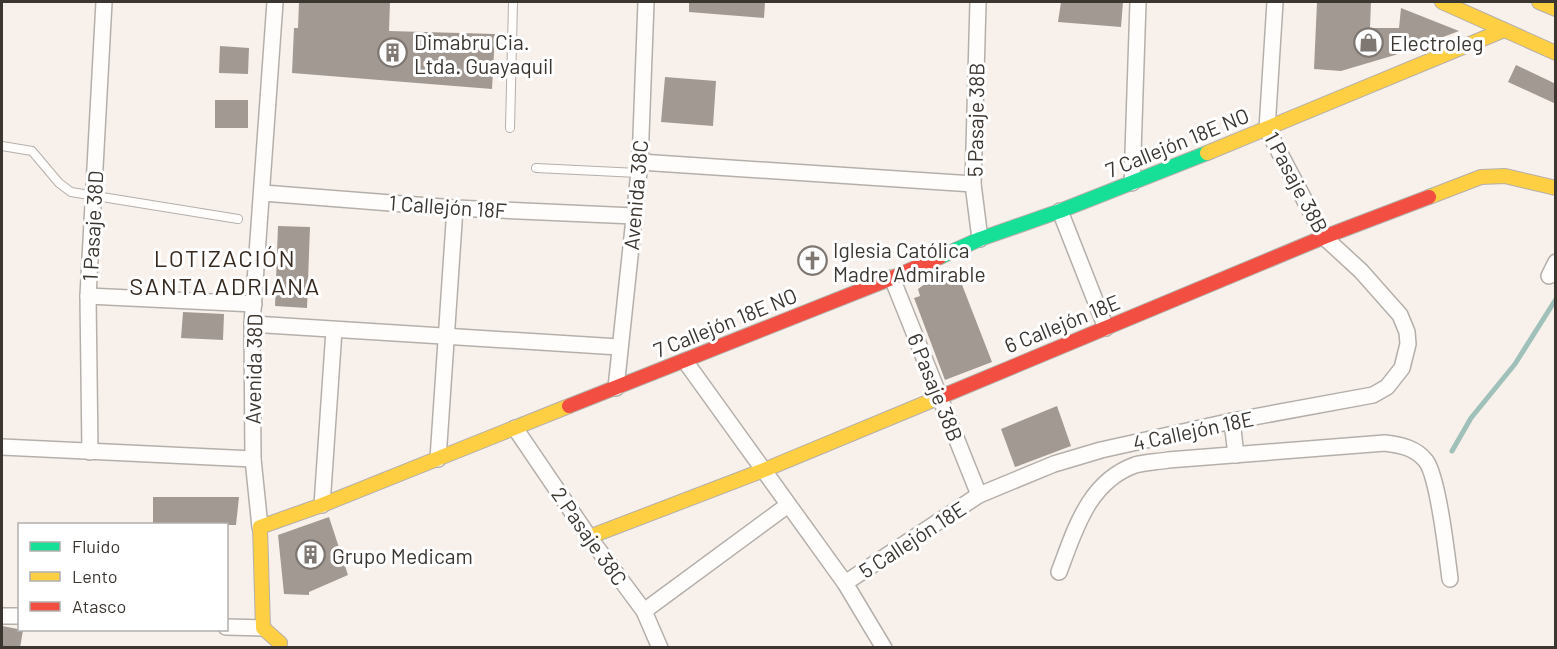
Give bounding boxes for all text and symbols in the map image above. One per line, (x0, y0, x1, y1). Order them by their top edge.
shop icon: Electroleg (1353, 26, 1385, 58)
place label: Dimabru Cia. Ltda. Guayaquil (414, 29, 553, 78)
place label: Electroleg (1390, 30, 1484, 55)
building icon: Dimabru Cia. Ltda. Guayaquil (377, 37, 409, 69)
street label: 5 Pasaje 38B (962, 63, 988, 177)
street label: 7 Callejón 18E NO (1102, 102, 1252, 182)
street label: 1 Pasaje 38B (1260, 127, 1334, 237)
street label: Avenida 38C (618, 139, 652, 251)
street label: 1 Pasaje 38D (77, 170, 107, 282)
street label: 1 Callejón 18F (388, 189, 508, 223)
place label: Iglesia Católica Madre Admirable (833, 237, 986, 286)
district label: LOTIZACIÓN SANTA ADRIANA (129, 243, 321, 300)
church icon: Iglesia Católica Madre Admirable (796, 245, 828, 277)
street label: 7 Callejón 18E NO (650, 282, 800, 362)
street label: 6 Callejón 18E (1001, 289, 1123, 357)
street label: Avenida 38D (240, 313, 266, 425)
street label: 6 Pasaje 38B (903, 329, 969, 445)
street label: 4 Callejón 18E (1130, 405, 1256, 455)
street label: 2 Pasaje 38C (547, 482, 633, 590)
street label: 5 Callejón 18E (854, 495, 970, 583)
legend (18, 523, 228, 631)
text: Fluido (72, 535, 120, 557)
building icon: Grupo Medicam (295, 539, 327, 571)
place label: Grupo Medicam (332, 543, 473, 568)
text: Lento (72, 565, 118, 587)
text: Atasco (72, 595, 126, 617)

